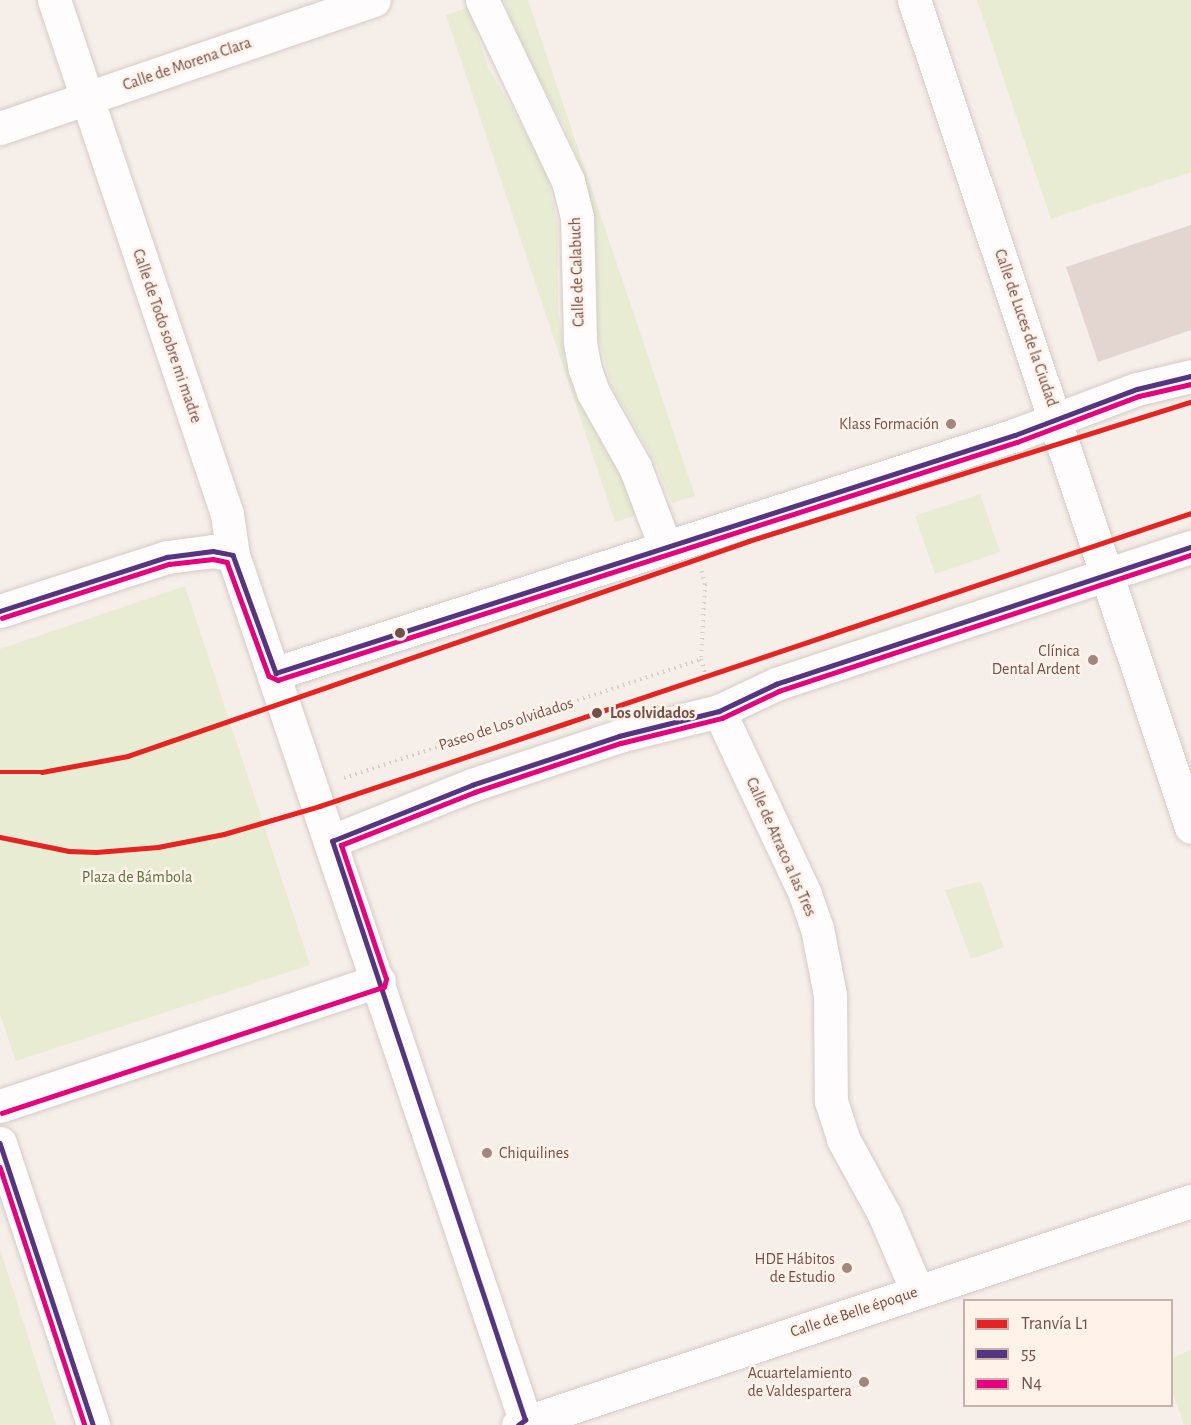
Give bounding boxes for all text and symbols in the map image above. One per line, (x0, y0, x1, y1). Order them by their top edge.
street label: Calle de Morena Clara (120, 33, 254, 95)
street label: Calle de Calabuch (565, 217, 589, 327)
street label: Calle de Todo sobre mi madre (128, 247, 206, 425)
street label: Calle de Luces de la Ciudad (990, 247, 1062, 409)
place label: Klass Formación (839, 414, 939, 434)
marker: Klass Formación (944, 417, 958, 431)
unlabelled marker (394, 627, 406, 639)
place label: Clínica Dental Ardent (992, 641, 1080, 679)
marker: Clínica Dental Ardent (1084, 651, 1102, 669)
street label: Paseo de Los olvidados (436, 693, 576, 755)
place label: Los olvidados (610, 703, 695, 723)
marker: Los olvidados (588, 704, 606, 722)
street label: Calle de Atraco a las Tres (742, 774, 820, 920)
park label: Plaza de Bámbola (82, 867, 192, 887)
place label: Chiquilines (499, 1143, 569, 1163)
marker: Chiquilines (480, 1146, 494, 1160)
place label: HDE Hábitos de Estudio (755, 1249, 835, 1287)
marker: HDE Hábitos de Estudio (840, 1261, 854, 1275)
street label: Calle de Belle époque (788, 1282, 920, 1342)
legend (963, 1299, 1173, 1407)
text: Tranvía L1 (1021, 1315, 1088, 1333)
text: 55 (1021, 1345, 1036, 1363)
place label: Acuartelamiento de Valdespartera (747, 1363, 852, 1401)
marker: Acuartelamiento de Valdespartera (857, 1375, 871, 1389)
text: N4 (1021, 1375, 1042, 1393)

